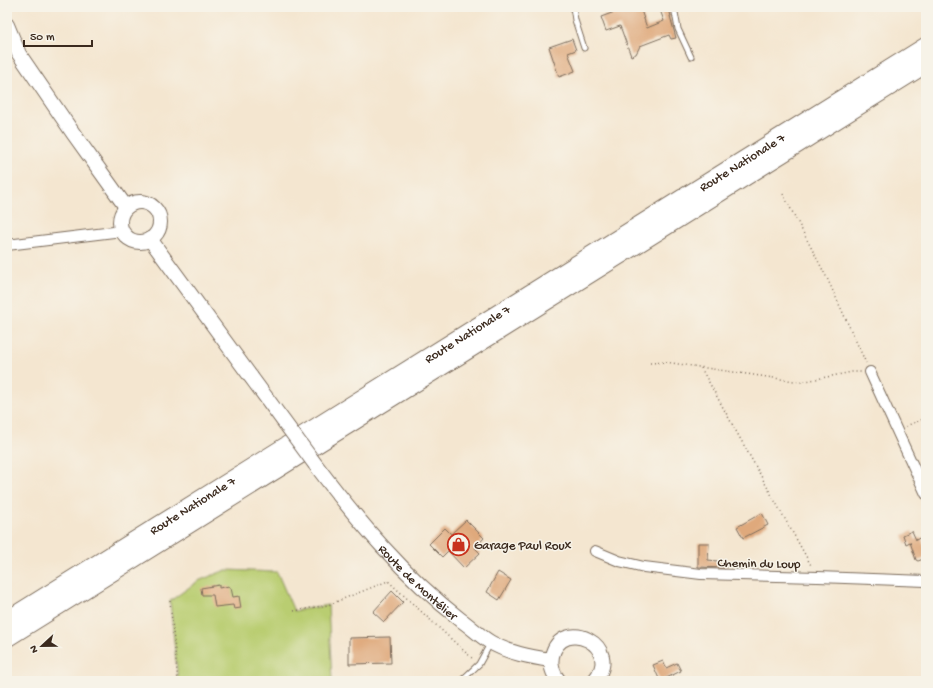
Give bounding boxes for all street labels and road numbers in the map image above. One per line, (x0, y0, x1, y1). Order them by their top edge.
street label: Route Nationale 7 (697, 130, 790, 196)
street label: Route Nationale 7 (422, 302, 515, 367)
street label: Route Nationale 7 (148, 474, 240, 539)
street label: Route de Montélier (374, 542, 461, 625)
street label: Chemin du Loup (717, 556, 801, 573)

